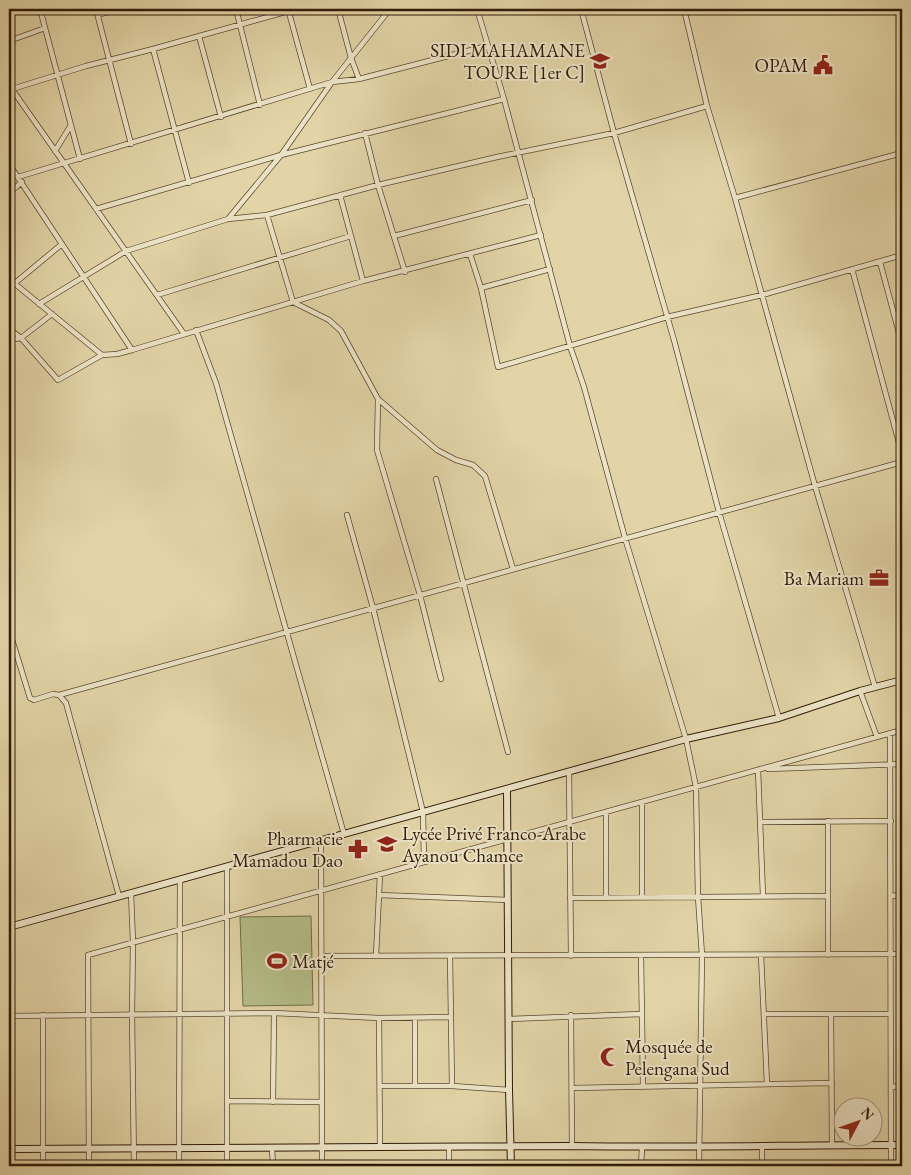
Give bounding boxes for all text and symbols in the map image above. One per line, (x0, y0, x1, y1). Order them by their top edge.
place label: SIDI MAHAMANE TOURE [1er C] (430, 38, 585, 85)
school or university icon: SIDI MAHAMANE TOURE [1er C] (589, 50, 611, 72)
place label: OPAM (754, 53, 808, 78)
public building icon: OPAM (812, 54, 834, 76)
place label: Ba Mariam (784, 566, 864, 591)
office icon: Ba Mariam (868, 567, 890, 589)
place label: Lycée Privé Franco-Arabe Ayanou Chamce (401, 821, 586, 868)
place label: Pharmacie Mamadou Dao (232, 826, 343, 873)
school or university icon: Lycée Privé Franco-Arabe Ayanou Chamce (376, 833, 398, 855)
pharmacy icon: Pharmacie Mamadou Dao (347, 838, 369, 860)
place label: Matjé (292, 949, 334, 974)
sports icon: Matjé (266, 950, 288, 972)
place label: Mosquée de Pelengana Sud (625, 1034, 730, 1081)
mosque icon: Mosquée de Pelengana Sud (599, 1046, 621, 1068)
north arrow (834, 1098, 884, 1148)
text: N (857, 1103, 879, 1124)

